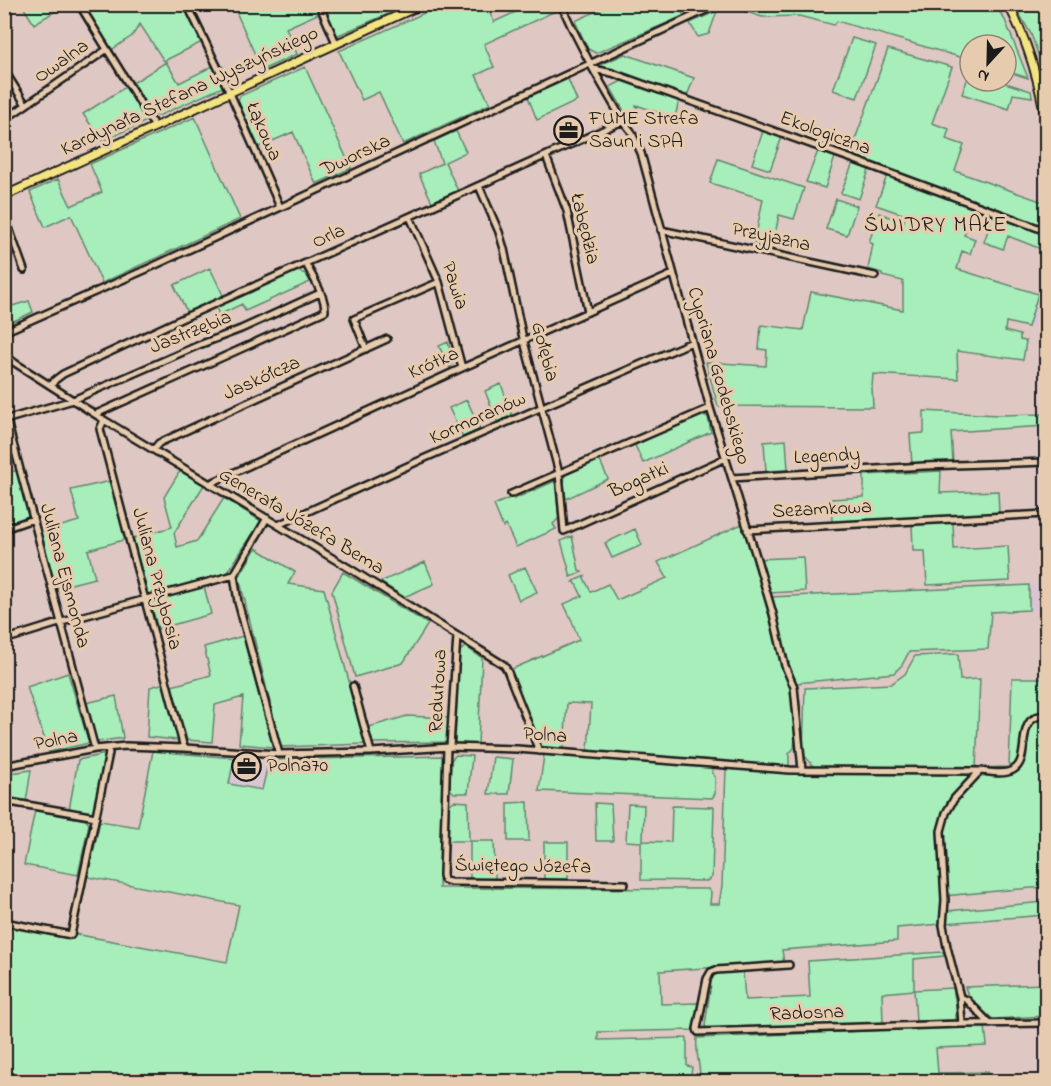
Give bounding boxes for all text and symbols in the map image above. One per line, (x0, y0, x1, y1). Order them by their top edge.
street label: Kardynała Stefana Wyszyńskiego (56, 19, 324, 166)
street label: Owalna (29, 33, 95, 91)
north arrow (958, 33, 1018, 93)
text: N (973, 62, 993, 88)
street label: Łąkowa (237, 97, 289, 166)
street label: Ekologiczna (775, 104, 875, 165)
place label: FUME Strefa Saun i SPA (588, 105, 699, 157)
office icon: FUME Strefa Saun i SPA (552, 115, 584, 147)
street label: Dworska (315, 127, 396, 185)
street label: Łabędzia (561, 190, 607, 267)
district label: ŚWIDRY MAŁE (864, 210, 1008, 242)
street label: Przyjazna (729, 216, 813, 260)
street label: Orla (308, 217, 350, 257)
street label: Pawia (433, 258, 475, 314)
street label: Cypriana Godebskiego (678, 284, 757, 469)
street label: Jastrzębia (146, 303, 236, 363)
street label: Gołębia (522, 319, 566, 385)
street label: Krótka (404, 340, 464, 388)
street label: Jaskółcza (219, 349, 305, 409)
street label: Kormoranów (425, 385, 531, 453)
street label: Legendy (793, 441, 861, 474)
street label: Bogatki (604, 455, 674, 508)
street label: Generała Józefa Bema (213, 461, 389, 583)
street label: Sezamkowa (772, 493, 872, 527)
street label: Juliana Ejsmonda (31, 500, 97, 652)
street label: Juliana Przybosia (123, 505, 189, 653)
street label: Redutowa (422, 648, 456, 734)
street label: Polna (522, 720, 568, 752)
street label: Polna (32, 723, 80, 759)
office icon: Polna70 (230, 750, 262, 782)
place label: Polna70 (267, 752, 328, 781)
street label: Świętego Józefa (455, 851, 591, 884)
street label: Radosna (769, 998, 845, 1030)

